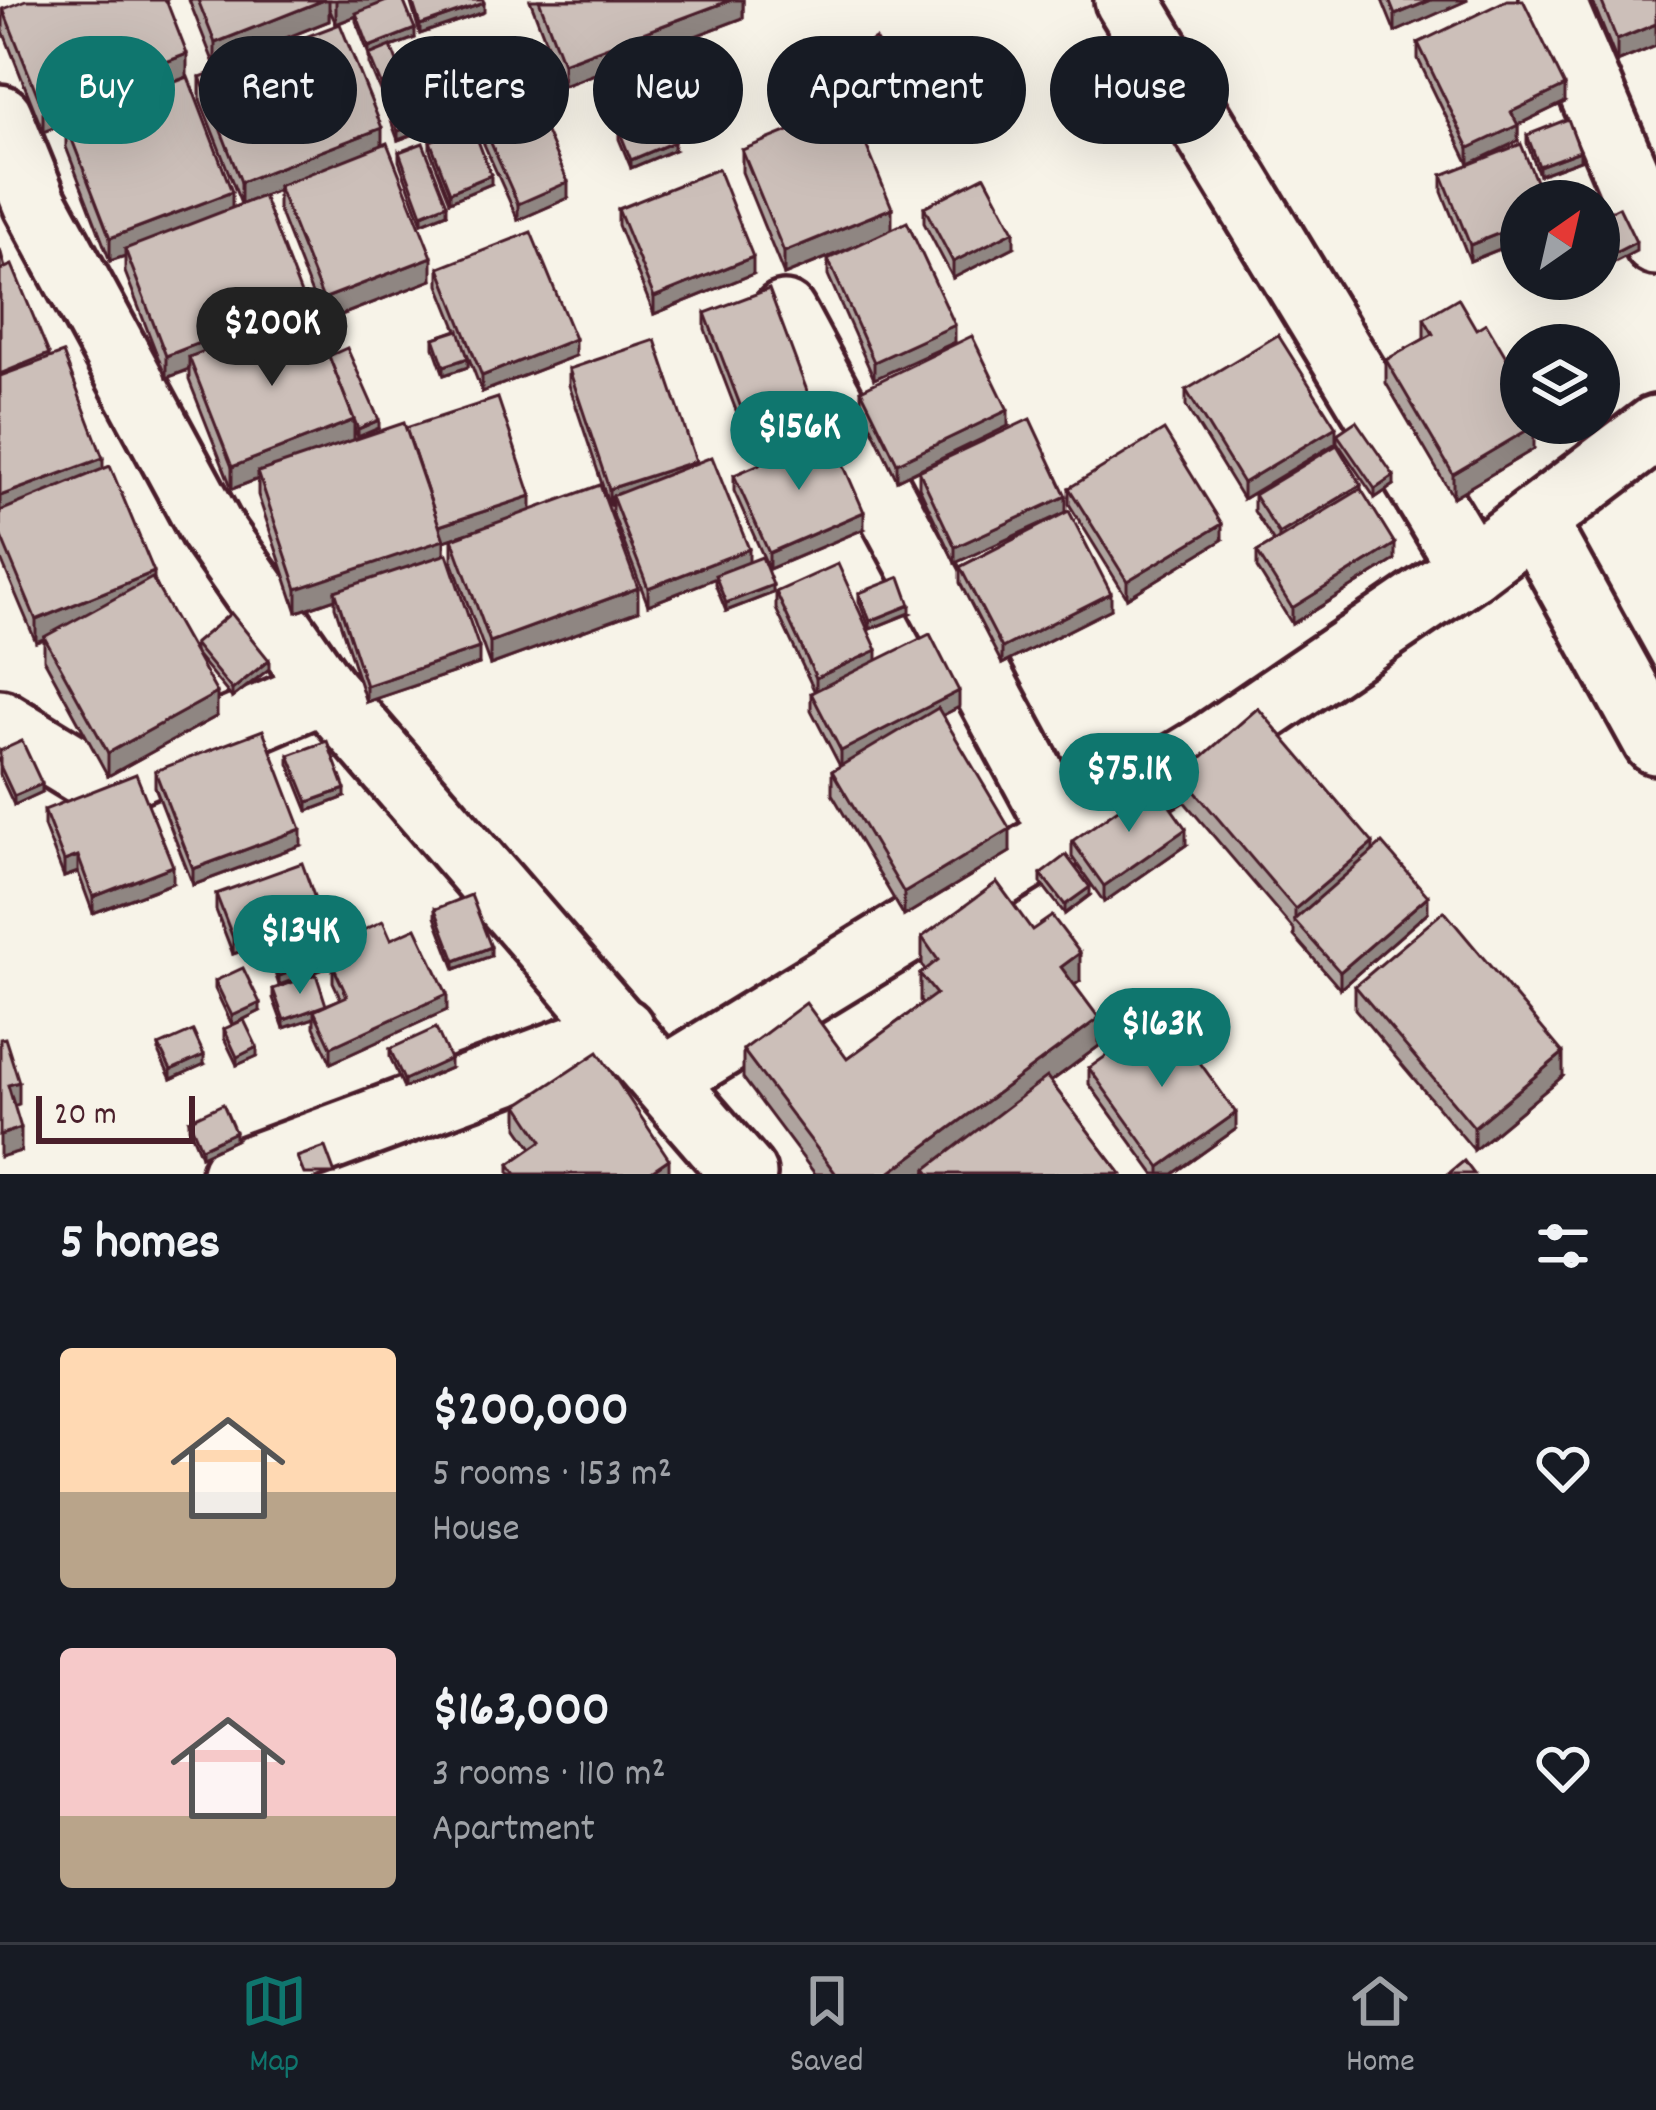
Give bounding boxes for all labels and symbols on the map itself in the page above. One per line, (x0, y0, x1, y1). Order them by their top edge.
north arrow (1500, 180, 1620, 300)
pin: $200K (188, 287, 356, 389)
pin: $156K (715, 391, 883, 493)
pin: $75.1K (1031, 733, 1227, 835)
pin: $134K (216, 895, 384, 997)
pin: $163K (1078, 988, 1246, 1090)
scale bar (36, 1090, 195, 1143)

